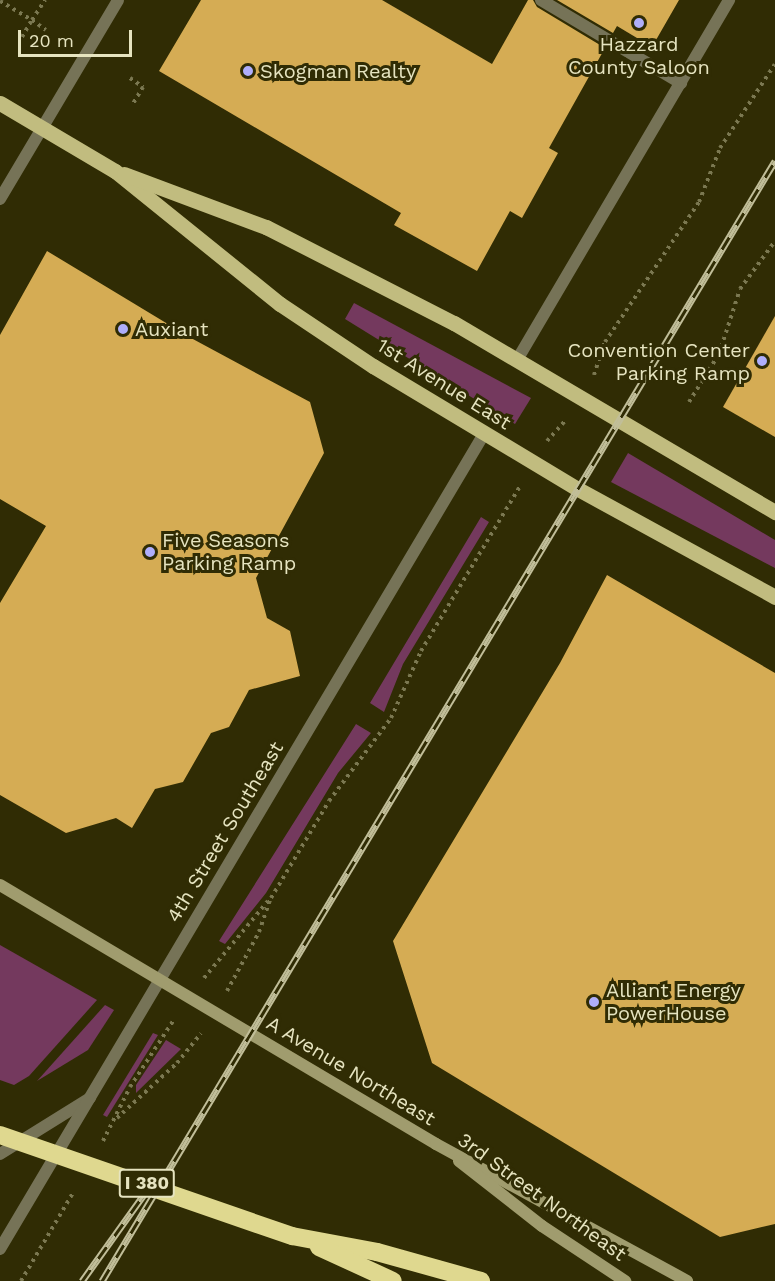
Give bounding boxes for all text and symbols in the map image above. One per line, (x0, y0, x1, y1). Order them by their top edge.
marker: Hazzard County Saloon (632, 16, 646, 30)
scale bar (21, 18, 135, 56)
text: 20 m (29, 30, 74, 51)
place label: Hazzard County Saloon (568, 33, 710, 80)
place label: Skogman Realty (260, 59, 416, 83)
marker: Skogman Realty (241, 64, 255, 78)
place label: Auxiant (135, 317, 208, 341)
marker: Auxiant (116, 322, 130, 336)
street label: 1st Avenue East (372, 333, 516, 435)
place label: Convention Center Parking Ramp (568, 338, 750, 385)
marker: Convention Center Parking Ramp (755, 354, 769, 368)
place label: Five Seasons Parking Ramp (162, 528, 296, 575)
marker: Five Seasons Parking Ramp (143, 545, 157, 559)
street label: 4th Street Southeast (162, 737, 288, 927)
place label: Alliant Energy PowerHouse (606, 978, 741, 1025)
marker: Alliant Energy PowerHouse (587, 995, 601, 1009)
street label: A Avenue Northeast (262, 1011, 440, 1131)
street label: 3rd Street Northeast (453, 1128, 631, 1266)
road number: I 380 (118, 1168, 176, 1198)

